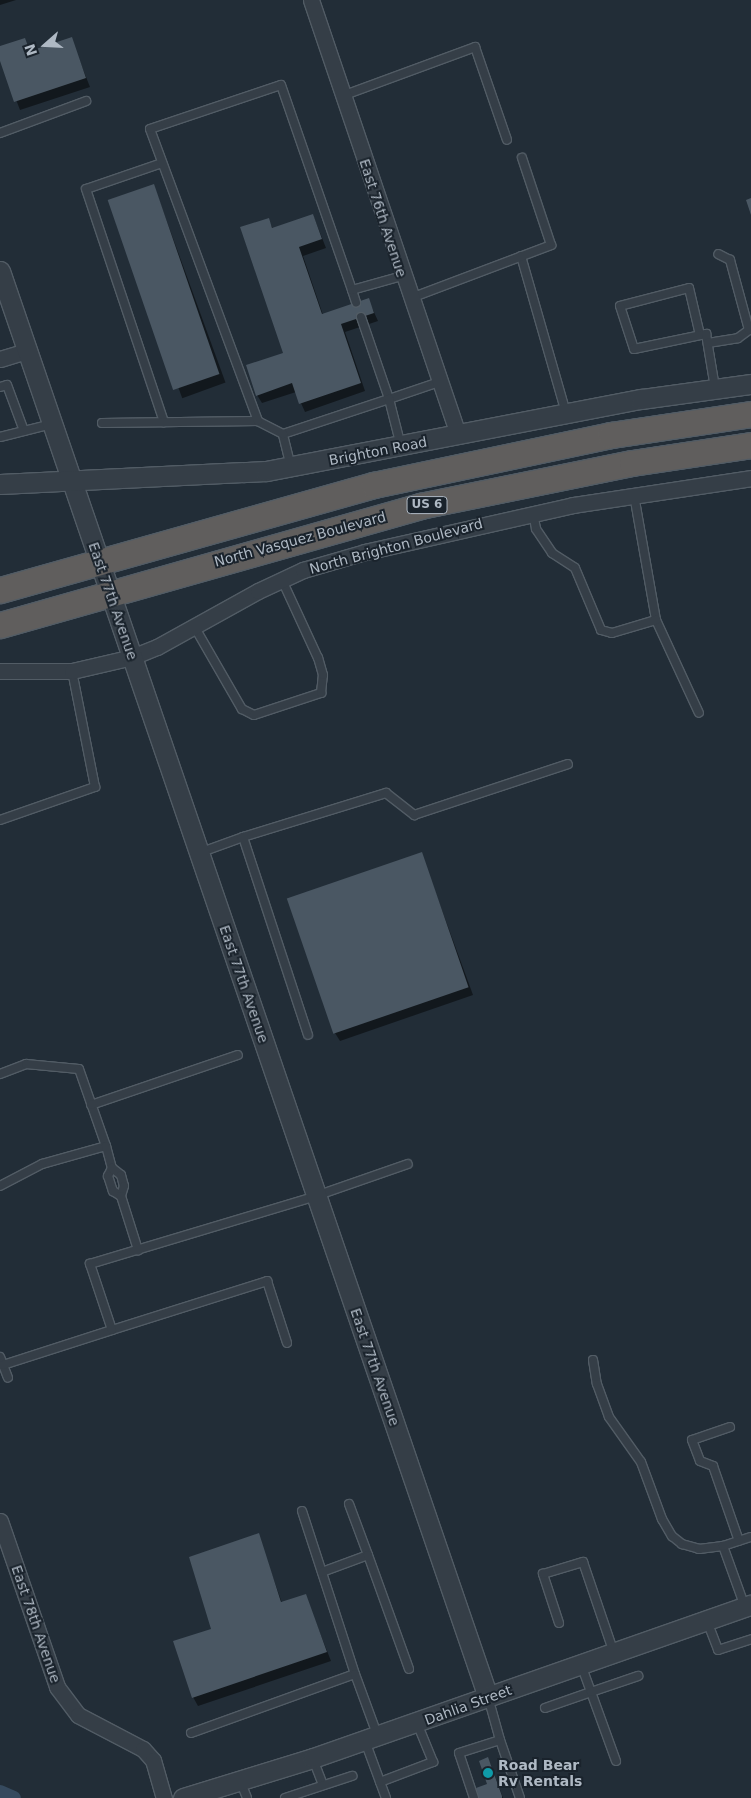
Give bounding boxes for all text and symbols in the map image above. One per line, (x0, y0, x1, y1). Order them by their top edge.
north arrow (20, 20, 70, 70)
text: N (21, 42, 40, 58)
street label: East 76th Avenue (356, 157, 410, 279)
street label: Brighton Road (328, 433, 428, 469)
road number: US 6 (406, 496, 448, 514)
street label: North Vasquez Boulevard (212, 508, 388, 570)
street label: North Brighton Boulevard (307, 515, 485, 577)
street label: East 77th Avenue (85, 540, 141, 662)
street label: East 77th Avenue (216, 923, 272, 1045)
street label: East 77th Avenue (347, 1306, 403, 1428)
street label: East 78th Avenue (8, 1563, 64, 1685)
street label: Dahlia Street (422, 1681, 514, 1729)
place label: Road Bear Rv Rentals (498, 1757, 582, 1790)
marker: Road Bear Rv Rentals (482, 1767, 494, 1779)

